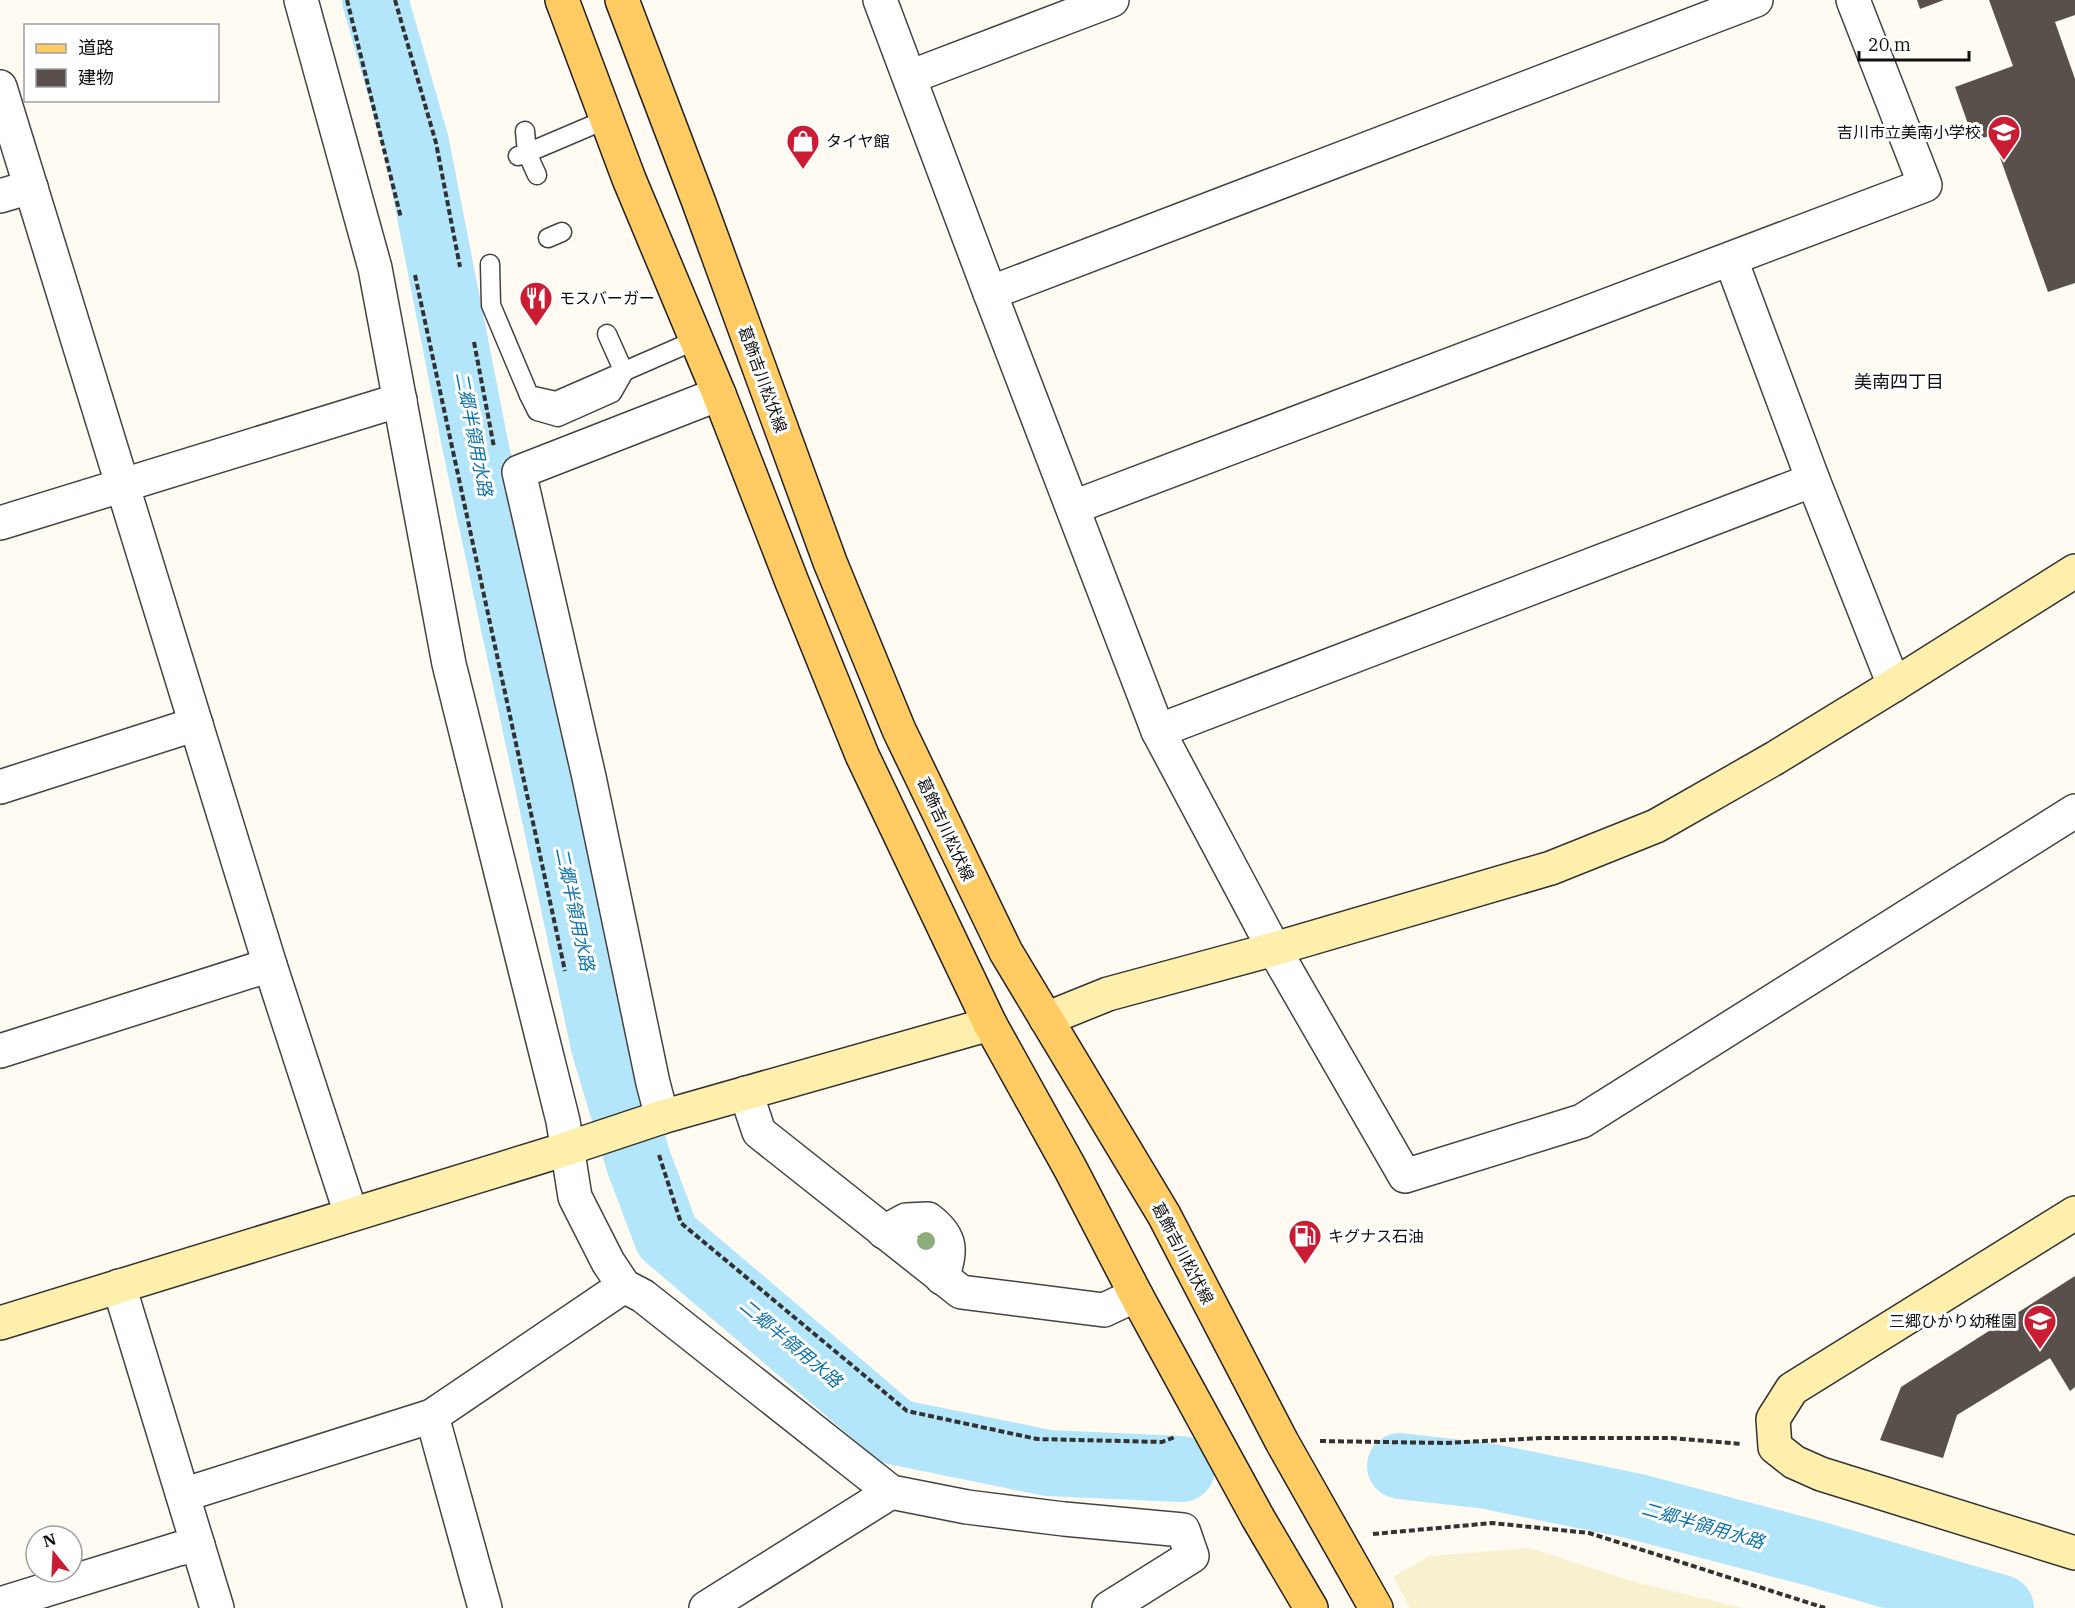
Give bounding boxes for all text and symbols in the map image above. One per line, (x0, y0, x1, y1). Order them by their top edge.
legend (24, 24, 219, 102)
scale bar (1859, 24, 1968, 62)
text: 20 m (1868, 33, 1911, 56)
text: 道路 (78, 36, 114, 59)
text: 建物 (78, 66, 114, 89)
school or university icon: 吉川市立美南小学校 (1986, 114, 2022, 161)
place label: 吉川市立美南小学校 (1837, 122, 1981, 142)
shop icon: タイヤ館 (785, 123, 821, 170)
place label: タイヤ館 (826, 131, 890, 151)
restaurant icon: モスバーガー (518, 280, 554, 327)
place label: モスバーガー (559, 288, 655, 308)
street label: 葛飾吉川松伏線 (734, 323, 792, 435)
water label: 二郷半領用水路 (451, 370, 498, 500)
district label: 美南四丁目 (1854, 370, 1944, 393)
street label: 葛飾吉川松伏線 (913, 774, 979, 884)
water label: 二郷半領用水路 (551, 845, 600, 975)
street label: 葛飾吉川松伏線 (1148, 1199, 1218, 1307)
fuel station icon: キグナス石油 (1287, 1218, 1323, 1265)
place label: キグナス石油 (1328, 1226, 1424, 1246)
water label: 二郷半領用水路 (735, 1294, 848, 1394)
school or university icon: 三郷ひかり幼稚園 (2022, 1303, 2058, 1350)
place label: 三郷ひかり幼稚園 (1889, 1311, 2017, 1331)
water label: 二郷半領用水路 (1639, 1497, 1769, 1554)
north arrow (24, 1524, 84, 1584)
text: N (40, 1528, 58, 1551)

